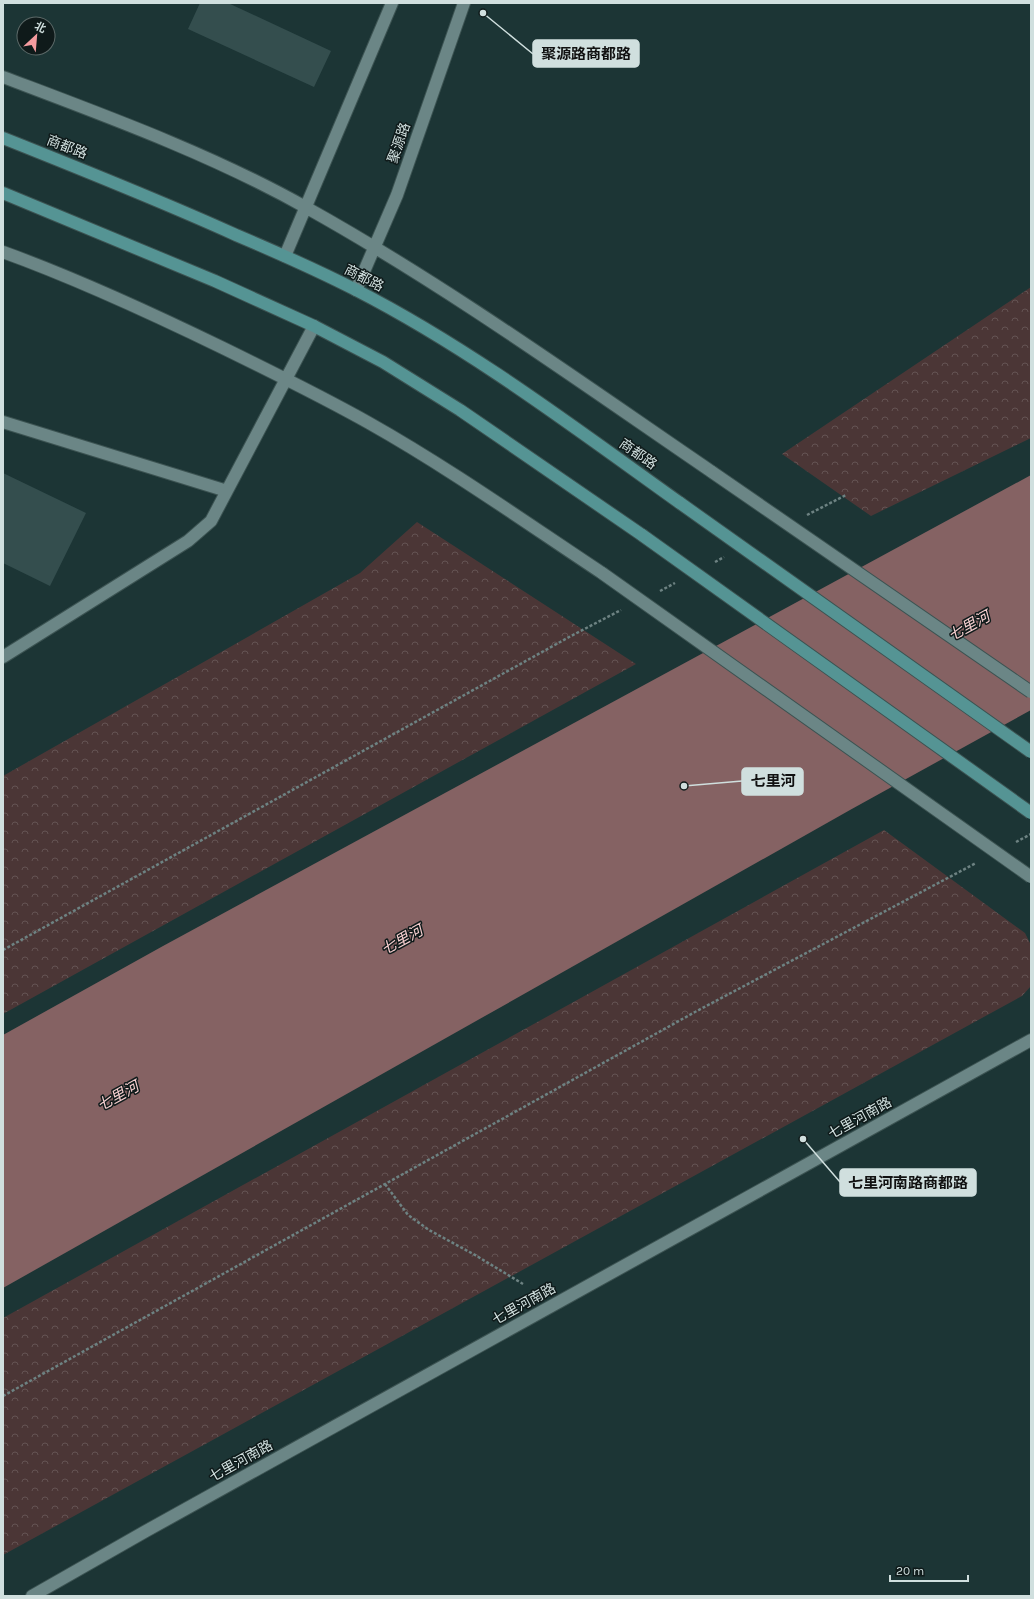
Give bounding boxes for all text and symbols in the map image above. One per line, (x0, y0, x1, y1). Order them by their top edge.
north arrow (16, 16, 56, 56)
text: 北 (32, 19, 48, 36)
callout: 聚源路商都路 (533, 40, 639, 67)
text: 聚源路商都路 (541, 45, 631, 63)
street label: 聚源路 (384, 120, 414, 166)
street label: 商都路 (44, 132, 90, 162)
street label: 商都路 (341, 261, 387, 295)
street label: 商都路 (616, 435, 660, 473)
water label: 七里河 (945, 606, 996, 645)
callout: 七里河 (742, 768, 803, 795)
text: 七里河 (750, 772, 796, 790)
water label: 七里河 (378, 920, 429, 959)
water label: 七里河 (94, 1076, 145, 1115)
street label: 七里河南路 (825, 1094, 895, 1142)
callout: 七里河南路商都路 (840, 1169, 976, 1196)
text: 七里河南路商都路 (848, 1174, 968, 1192)
street label: 七里河南路 (489, 1280, 559, 1328)
street label: 七里河南路 (206, 1437, 276, 1485)
scale bar (890, 1557, 968, 1583)
text: 20 m (896, 1564, 924, 1578)

